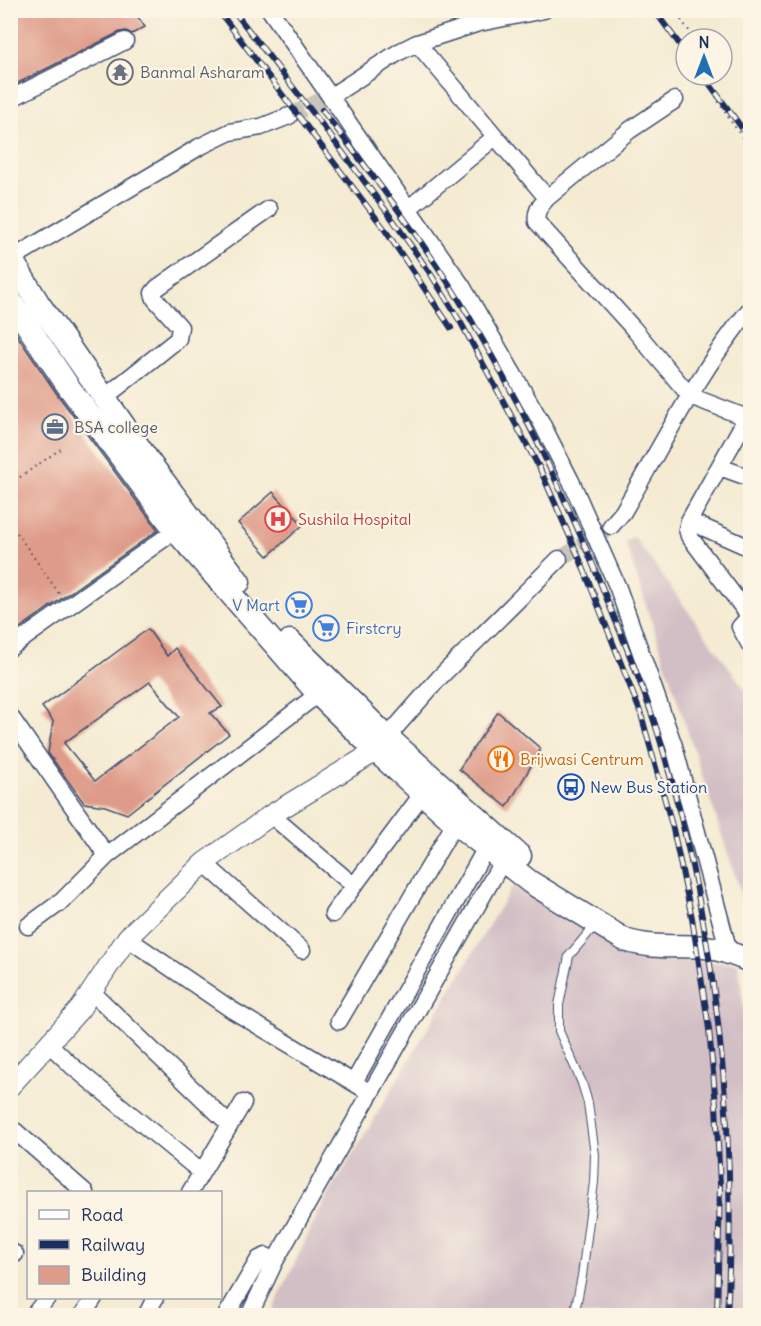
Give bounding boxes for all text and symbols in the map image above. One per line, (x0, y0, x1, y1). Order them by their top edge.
north arrow (674, 27, 734, 87)
text: N (698, 32, 710, 52)
temple icon: Banmal Asharam (105, 57, 135, 87)
place label: Banmal Asharam (140, 62, 265, 82)
office icon: BSA college (40, 412, 70, 442)
place label: BSA college (74, 417, 158, 437)
hospital icon: Sushila Hospital (263, 504, 293, 534)
place label: Sushila Hospital (298, 509, 411, 529)
supermarket icon: V Mart (284, 590, 314, 620)
place label: V Mart (232, 595, 281, 615)
supermarket icon: Firstcry (311, 613, 341, 643)
place label: Firstcry (346, 618, 402, 638)
restaurant icon: Brijwasi Centrum (486, 744, 516, 774)
place label: Brijwasi Centrum (520, 749, 644, 769)
bus stop icon: New Bus Station (556, 772, 586, 802)
place label: New Bus Station (590, 777, 707, 797)
legend (27, 1191, 222, 1299)
text: Road (81, 1203, 124, 1226)
text: Railway (81, 1233, 145, 1256)
text: Building (81, 1263, 146, 1286)

